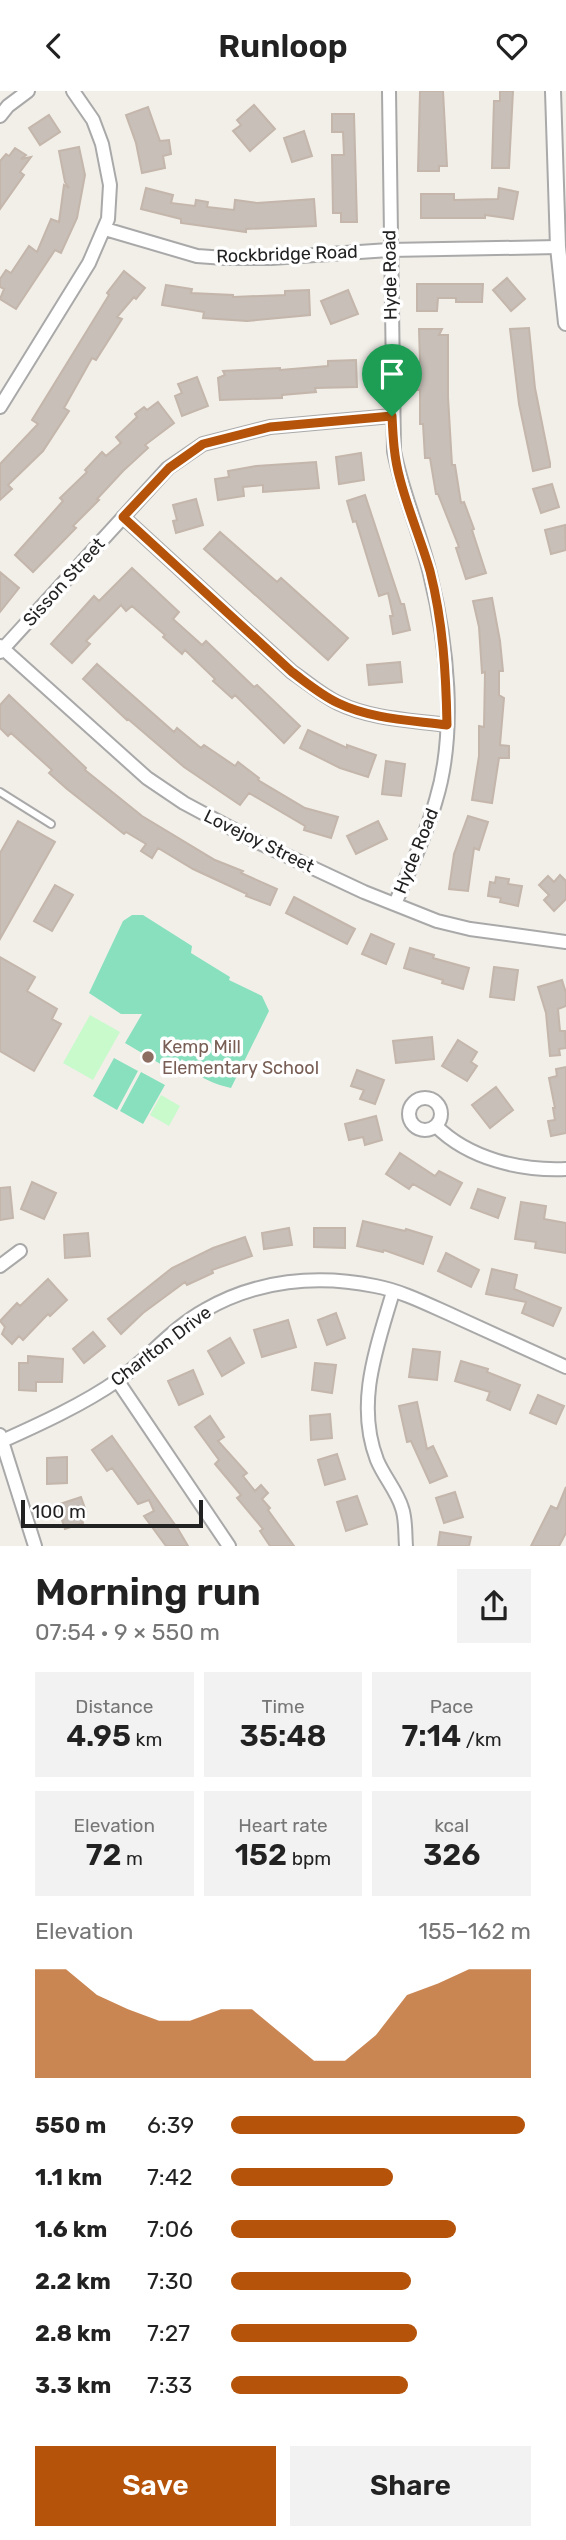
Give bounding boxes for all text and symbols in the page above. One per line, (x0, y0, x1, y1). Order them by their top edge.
icon: back (35, 27, 73, 65)
text: Runloop (218, 27, 348, 65)
icon: heart (493, 27, 531, 65)
street label: Hyde Road (378, 230, 402, 320)
street label: Rockbridge Road (216, 241, 358, 267)
pin (362, 344, 422, 416)
icon: arrive (373, 355, 411, 393)
street label: Sisson Street (18, 533, 110, 631)
street label: Lovejoy Street (200, 805, 318, 877)
street label: Hyde Road (389, 805, 443, 897)
place label: Kemp Mill Elementary School (162, 1036, 319, 1079)
marker: Kemp Mill Elementary School (140, 1049, 156, 1065)
street label: Charlton Drive (106, 1301, 216, 1391)
scale bar (21, 1497, 203, 1529)
text: 100 m (32, 1500, 86, 1523)
text: Morning run (35, 1569, 261, 1615)
button: share (457, 1569, 531, 1643)
text: 07:54 · 9 × 550 m (35, 1618, 220, 1646)
text: Distance (75, 1695, 153, 1718)
text: Time (261, 1695, 305, 1718)
text: Pace (430, 1695, 473, 1718)
text: 4.95 (66, 1718, 131, 1754)
text: 35:48 (240, 1718, 326, 1754)
text: 7:14 (402, 1718, 461, 1754)
text: km (131, 1728, 162, 1751)
text: /km (461, 1728, 502, 1751)
text: Elevation (74, 1814, 155, 1837)
text: Heart rate (238, 1814, 328, 1837)
text: kcal (434, 1814, 469, 1837)
text: 72 (86, 1837, 121, 1873)
text: 152 (235, 1837, 287, 1873)
text: 326 (423, 1837, 480, 1873)
text: m (121, 1847, 143, 1870)
text: bpm (287, 1847, 331, 1870)
text: Elevation (35, 1917, 134, 1945)
text: 155–162 m (418, 1917, 531, 1945)
text: 550 m (35, 2111, 106, 2139)
text: 6:39 (147, 2111, 194, 2139)
text: 1.1 km (35, 2163, 102, 2191)
text: 7:42 (147, 2163, 192, 2191)
text: 1.6 km (35, 2215, 107, 2243)
text: 7:06 (147, 2215, 193, 2243)
text: 2.2 km (35, 2267, 111, 2295)
text: 7:30 (147, 2267, 193, 2295)
text: 2.8 km (35, 2319, 111, 2347)
text: 7:27 (147, 2319, 190, 2347)
text: 3.3 km (35, 2371, 111, 2399)
text: 7:33 (147, 2371, 192, 2399)
button: Save (35, 2446, 276, 2526)
button: Share (290, 2446, 531, 2526)

